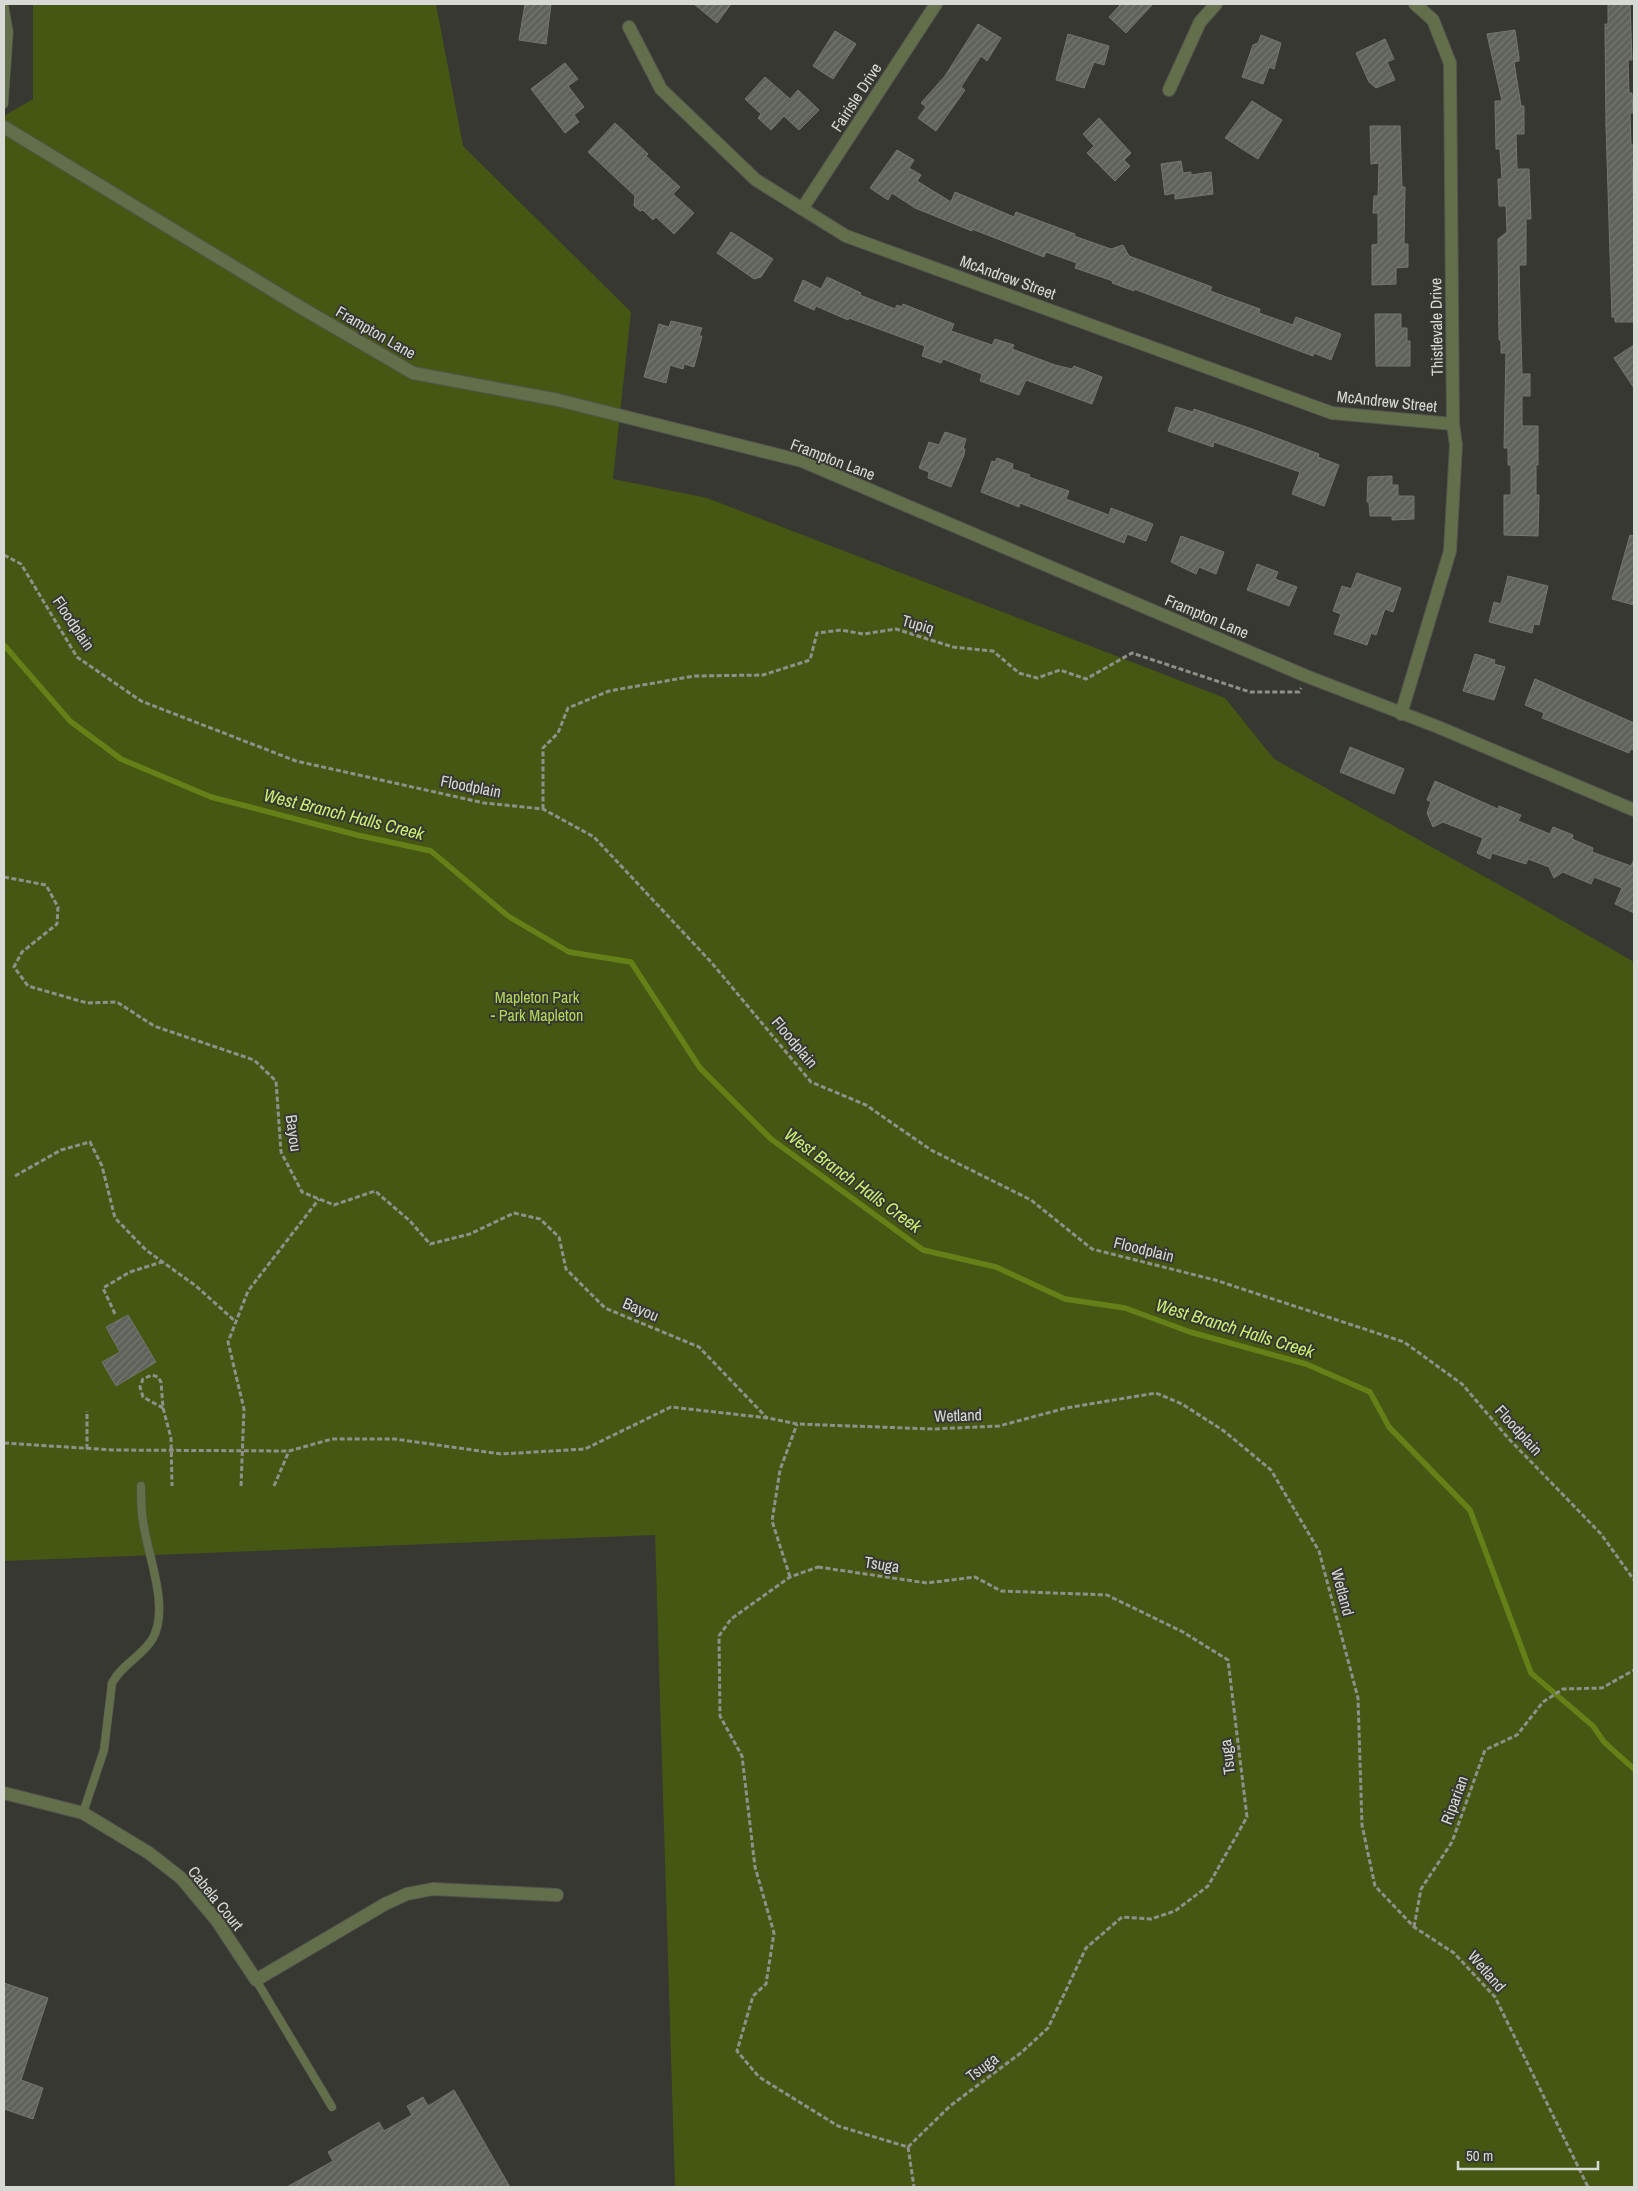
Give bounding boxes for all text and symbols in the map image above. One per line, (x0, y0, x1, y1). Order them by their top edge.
street label: Fairisle Drive (826, 58, 886, 136)
street label: McAndrew Street (957, 249, 1059, 305)
street label: Thistlevale Drive (1424, 278, 1448, 376)
street label: Frampton Lane (332, 300, 420, 364)
street label: McAndrew Street (1336, 385, 1439, 417)
street label: Frampton Lane (788, 433, 878, 485)
street label: Frampton Lane (1162, 588, 1252, 644)
street label: Floodplain (48, 591, 100, 655)
street label: Tupiq (899, 609, 937, 639)
street label: Floodplain (439, 769, 503, 803)
water label: West Branch Halls Creek (261, 782, 427, 846)
park label: Mapleton Park - Park Mapleton (491, 986, 583, 1026)
street label: Floodplain (767, 1011, 823, 1073)
street label: Bayou (281, 1113, 307, 1153)
water label: West Branch Halls Creek (779, 1122, 927, 1239)
street label: Floodplain (1112, 1231, 1176, 1267)
street label: Bayou (620, 1292, 662, 1326)
water label: West Branch Halls Creek (1153, 1292, 1318, 1364)
street label: Floodplain (1490, 1400, 1548, 1460)
street label: Wetland (934, 1403, 982, 1427)
street label: Tsuga (863, 1550, 902, 1578)
street label: Wetland (1326, 1566, 1360, 1618)
street label: Tsuga (1214, 1737, 1240, 1776)
street label: Riparian (1435, 1773, 1473, 1827)
street label: Cabela Court (183, 1861, 249, 1935)
street label: Wetland (1463, 1946, 1511, 1996)
street label: Tsuga (961, 2047, 1003, 2086)
scale bar (1458, 2138, 1598, 2170)
text: 50 m (1466, 2145, 1493, 2166)

